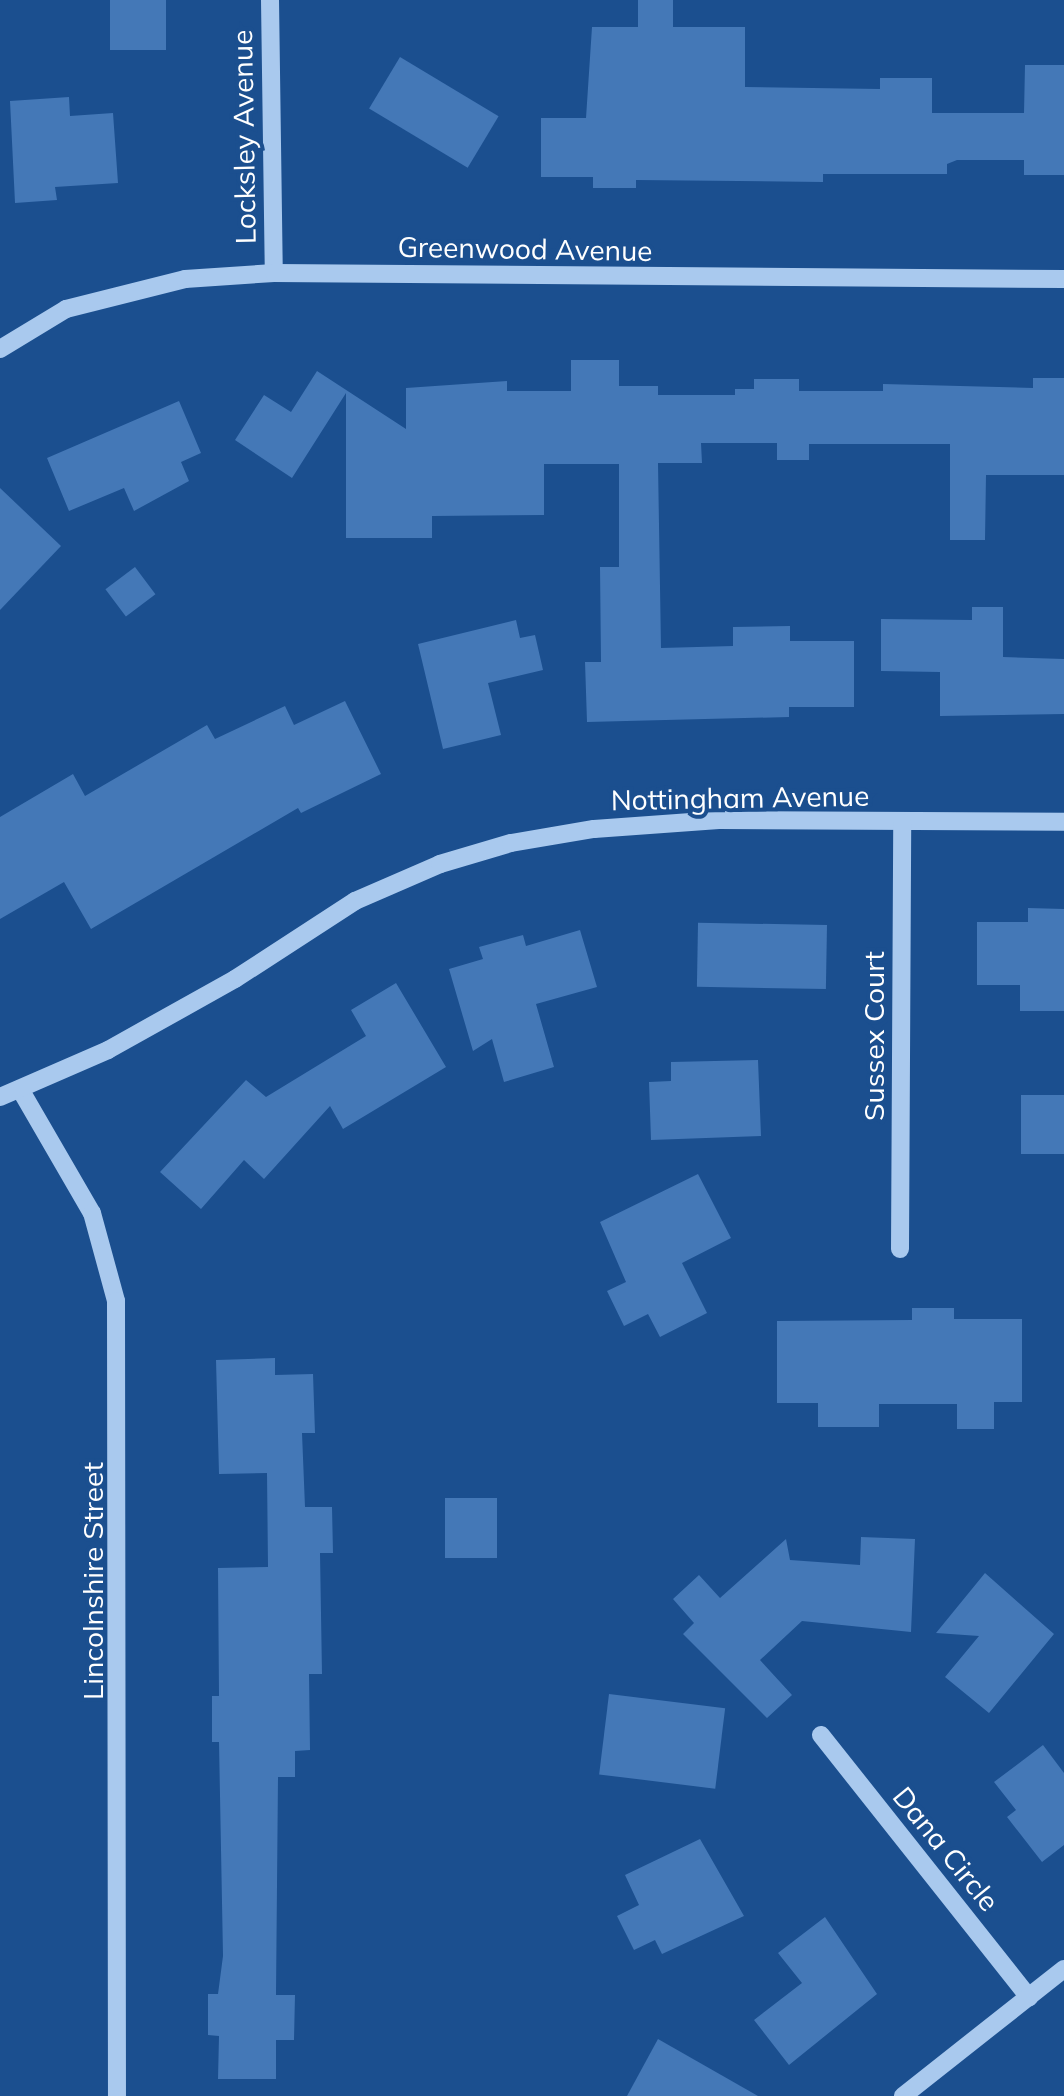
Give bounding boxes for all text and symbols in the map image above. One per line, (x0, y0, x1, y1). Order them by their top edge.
street label: Locksley Avenue (225, 30, 263, 244)
street label: Greenwood Avenue (397, 230, 653, 268)
street label: Nottingham Avenue (610, 779, 870, 817)
street label: Sussex Court (857, 951, 891, 1121)
street label: Lincolnshire Street (76, 1462, 110, 1700)
street label: Dana Circle (886, 1780, 1006, 1918)

